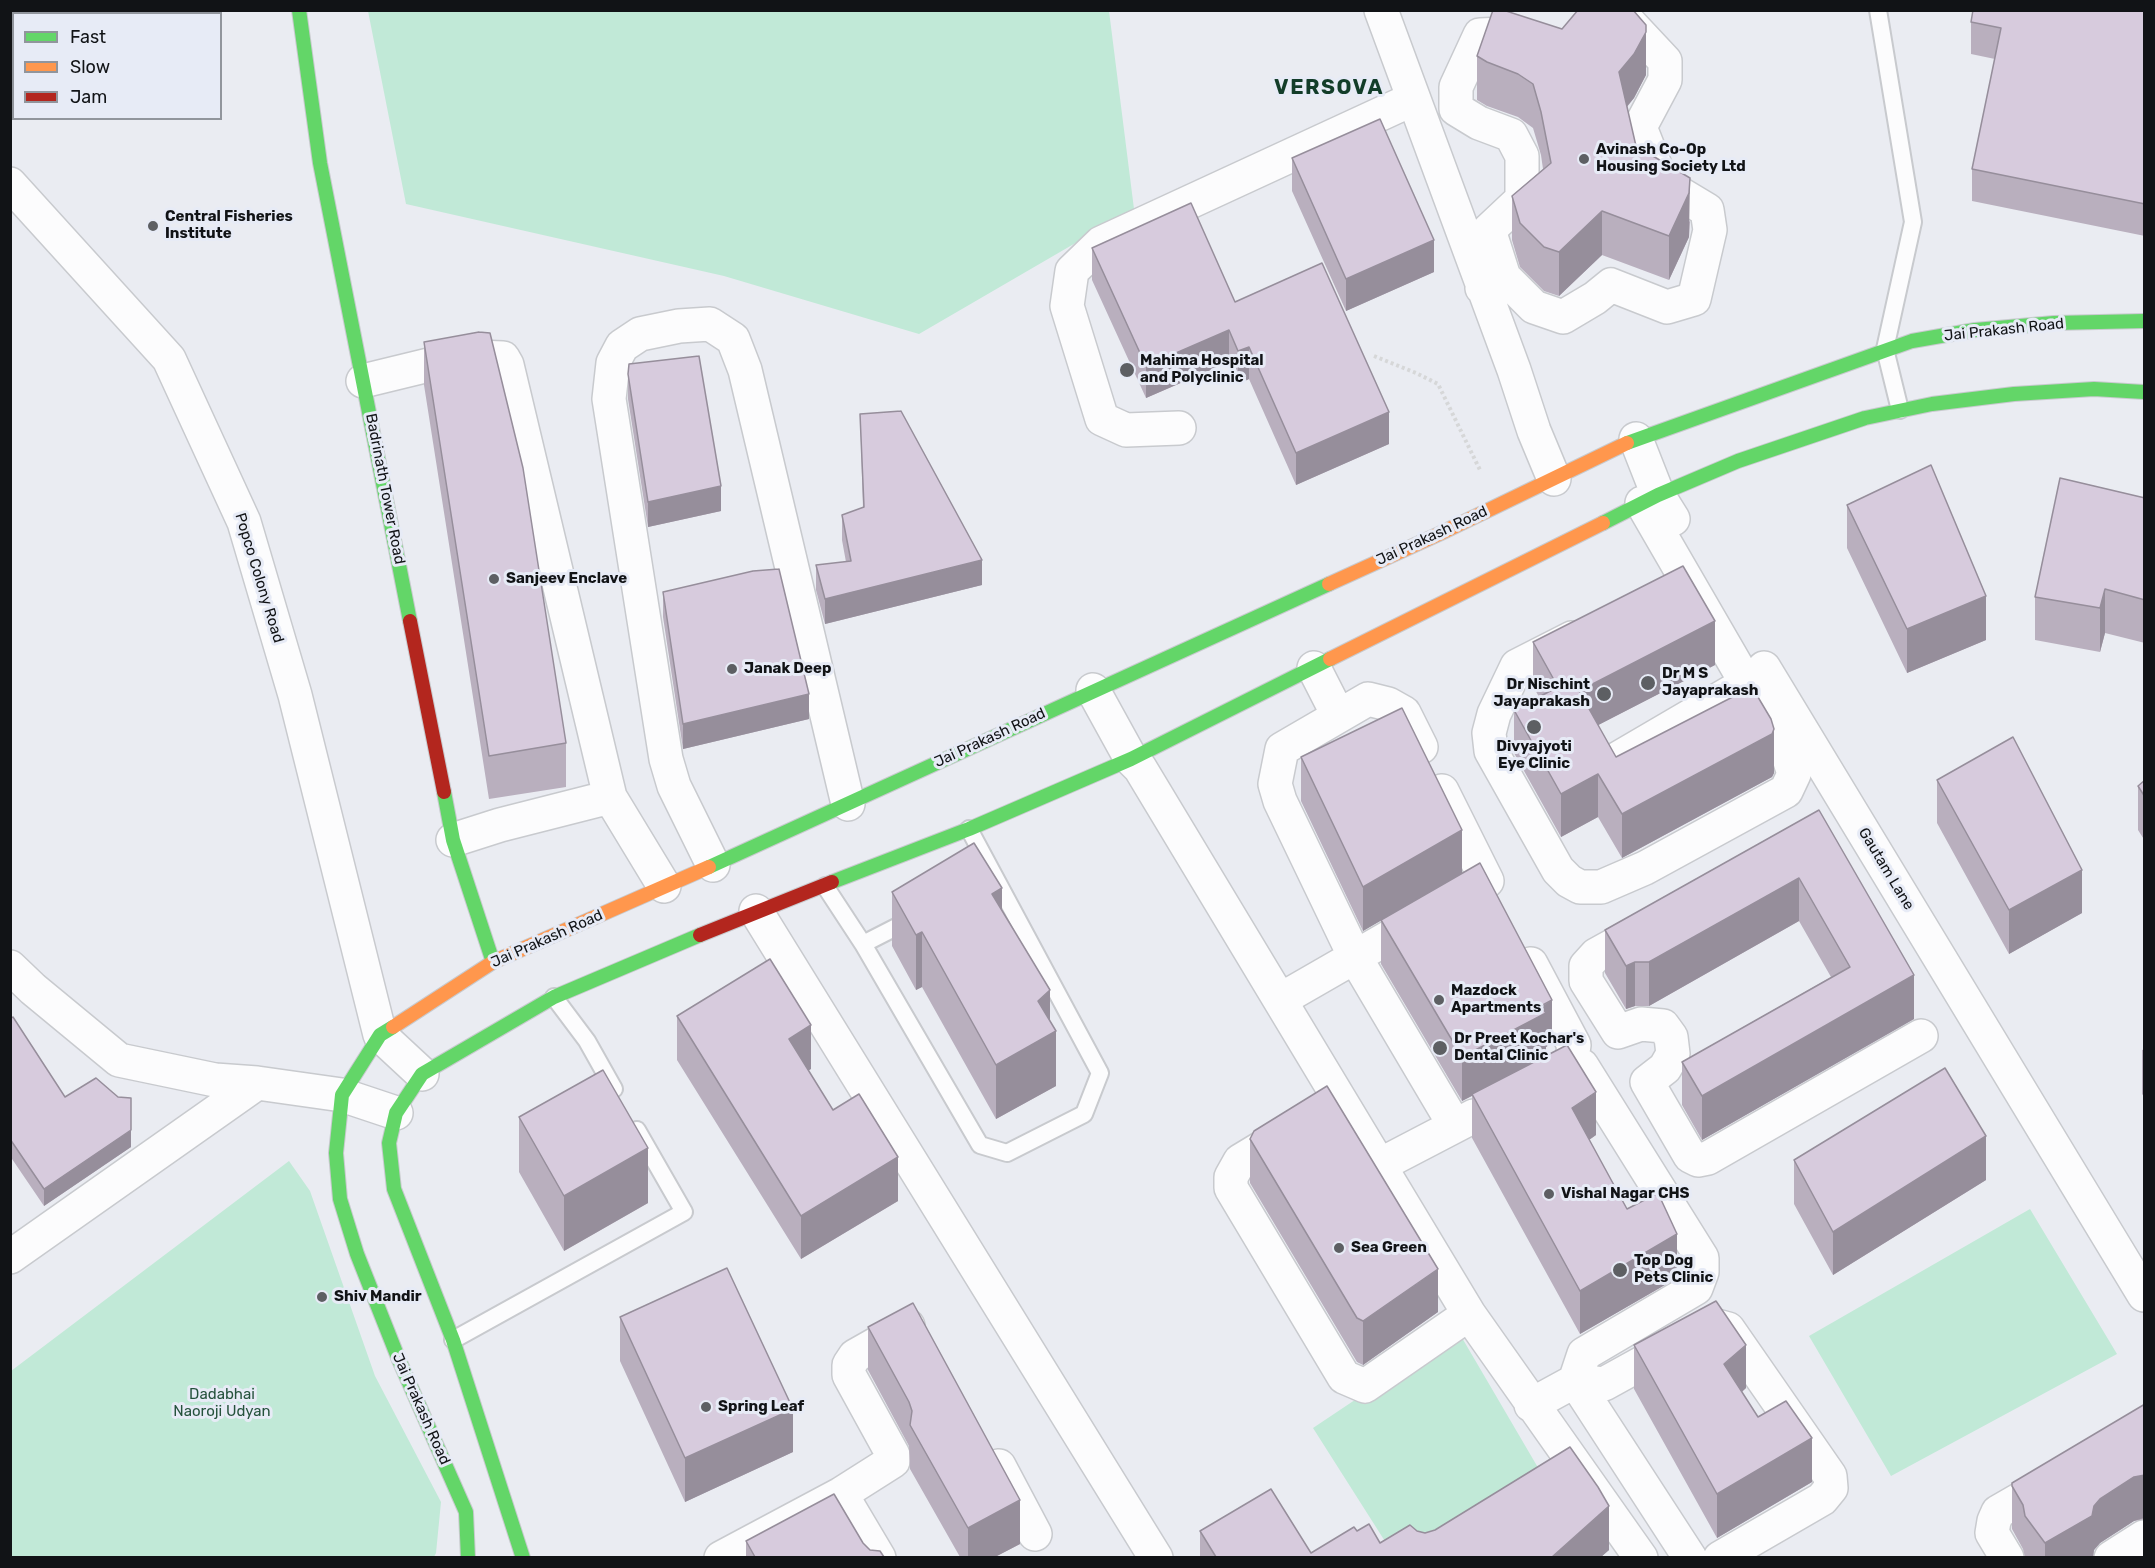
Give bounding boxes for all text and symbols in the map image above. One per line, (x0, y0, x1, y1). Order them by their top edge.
legend (12, 12, 222, 120)
text: Fast (70, 26, 106, 48)
text: Slow (70, 56, 110, 78)
district label: VERSOVA (1274, 75, 1384, 101)
text: Jam (70, 86, 107, 108)
place label: Avinash Co-Op Housing Society Ltd (1596, 141, 1746, 176)
marker: Avinash Co-Op Housing Society Ltd (1577, 152, 1591, 166)
place label: Central Fisheries Institute (165, 208, 293, 243)
marker: Central Fisheries Institute (146, 219, 160, 233)
street label: Jai Prakash Road (1943, 315, 2065, 345)
place label: Mahima Hospital and Polyclinic (1140, 352, 1264, 387)
marker: Mahima Hospital and Polyclinic (1118, 361, 1136, 379)
street label: Badrinath Tower Road (362, 412, 408, 566)
street label: Jai Prakash Road (1374, 502, 1490, 570)
street label: Popco Colony Road (231, 511, 287, 645)
place label: Sanjeev Enclave (506, 570, 627, 588)
marker: Sanjeev Enclave (487, 572, 501, 586)
place label: Janak Deep (744, 660, 831, 678)
marker: Janak Deep (725, 662, 739, 676)
place label: Dr M S Jayaprakash (1662, 665, 1759, 700)
marker: Dr M S Jayaprakash (1639, 674, 1657, 692)
place label: Dr Nischint Jayaprakash (1493, 676, 1590, 711)
marker: Dr Nischint Jayaprakash (1595, 685, 1613, 703)
street label: Jai Prakash Road (932, 704, 1048, 772)
marker: Divyajyoti Eye Clinic (1525, 718, 1543, 736)
place label: Divyajyoti Eye Clinic (1496, 738, 1572, 773)
street label: Gautam Lane (1854, 825, 1918, 913)
street label: Jai Prakash Road (488, 906, 606, 972)
place label: Mazdock Apartments (1451, 982, 1541, 1017)
marker: Mazdock Apartments (1432, 993, 1446, 1007)
place label: Dr Preet Kochar's Dental Clinic (1454, 1030, 1584, 1065)
marker: Dr Preet Kochar's Dental Clinic (1431, 1039, 1449, 1057)
place label: Vishal Nagar CHS (1561, 1185, 1690, 1203)
marker: Vishal Nagar CHS (1542, 1187, 1556, 1201)
place label: Sea Green (1351, 1239, 1427, 1257)
marker: Sea Green (1332, 1241, 1346, 1255)
place label: Top Dog Pets Clinic (1634, 1252, 1713, 1287)
marker: Top Dog Pets Clinic (1611, 1261, 1629, 1279)
place label: Shiv Mandir (334, 1288, 422, 1306)
marker: Shiv Mandir (315, 1290, 329, 1304)
street label: Jai Prakash Road (388, 1350, 454, 1468)
park label: Dadabhai Naoroji Udyan (173, 1386, 271, 1421)
place label: Spring Leaf (718, 1398, 804, 1416)
marker: Spring Leaf (699, 1400, 713, 1414)

